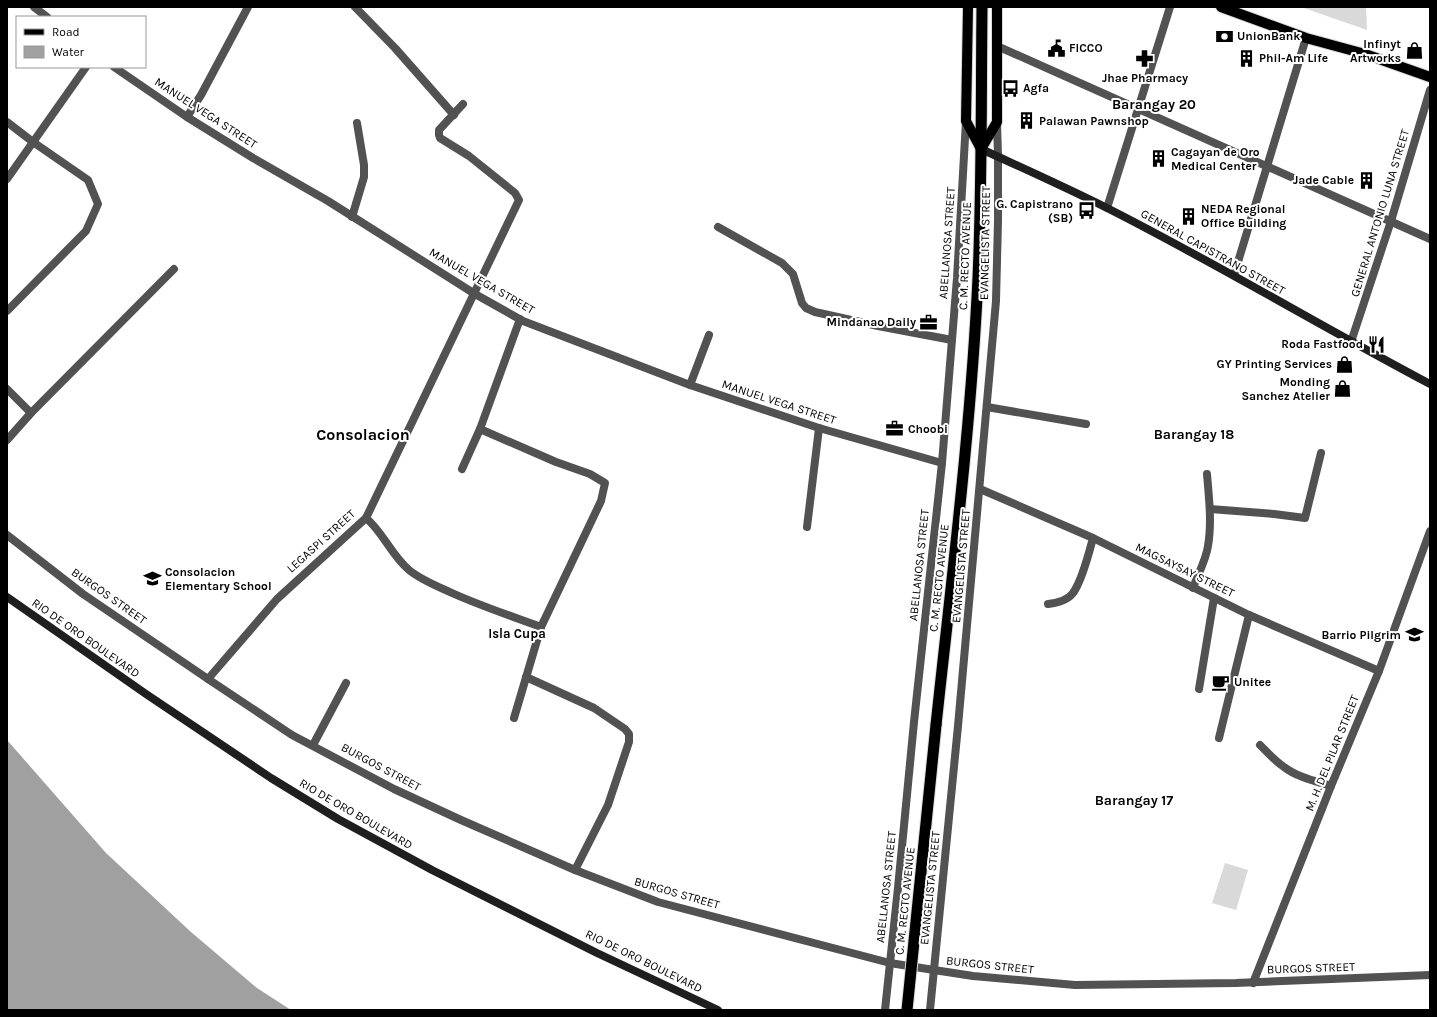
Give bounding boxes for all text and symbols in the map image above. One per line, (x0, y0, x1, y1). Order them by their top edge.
legend (16, 16, 146, 68)
text: Road (52, 25, 80, 39)
bank icon: UnionBank (1214, 26, 1234, 46)
place label: UnionBank (1237, 29, 1300, 43)
place label: Infinyt Artworks (1350, 37, 1401, 65)
public building icon: FICCO (1046, 38, 1066, 58)
place label: FICCO (1069, 41, 1103, 55)
shop icon: Infinyt Artworks (1404, 41, 1424, 61)
text: Water (52, 45, 85, 59)
building icon: Phil-Am Life (1236, 48, 1256, 68)
pharmacy icon: Jhae Pharmacy (1135, 49, 1155, 69)
place label: Phil-Am Life (1259, 51, 1328, 65)
place label: Jhae Pharmacy (1102, 71, 1188, 85)
street label: MANUEL VEGA STREET (152, 75, 260, 151)
bus stop icon: Agfa (1000, 78, 1020, 98)
place label: Agfa (1023, 81, 1049, 95)
district label: Barangay 20 (1112, 96, 1196, 113)
building icon: Palawan Pawnshop (1016, 111, 1036, 131)
place label: Palawan Pawnshop (1039, 114, 1149, 128)
street label: GENERAL ANTONIO LUNA STREET (1348, 127, 1412, 299)
place label: Cagayan de Oro Medical Center (1171, 145, 1260, 173)
building icon: Cagayan de Oro Medical Center (1148, 149, 1168, 169)
building icon: Jade Cable (1357, 170, 1377, 190)
place label: Jade Cable (1293, 173, 1354, 187)
street label: EVANGELISTA STREET (977, 186, 993, 300)
street label: ABELLANOSA STREET (936, 187, 958, 299)
place label: G. Capistrano (SB) (996, 197, 1073, 225)
bus stop icon: G. Capistrano (SB) (1076, 201, 1096, 221)
street label: C. M. RECTO AVENUE (956, 202, 974, 310)
place label: NEDA Regional Office Building (1201, 202, 1286, 230)
street label: GENERAL CAPISTRANO STREET (1138, 206, 1288, 298)
building icon: NEDA Regional Office Building (1178, 206, 1198, 226)
street label: MANUEL VEGA STREET (427, 245, 537, 317)
office icon: Mindanao Daily (919, 312, 939, 332)
place label: Mindanao Daily (826, 315, 916, 329)
restaurant icon: Roda Fastfood (1366, 334, 1386, 354)
place label: Roda Fastfood (1281, 337, 1363, 351)
shop icon: GY Printing Services (1335, 354, 1355, 374)
place label: GY Printing Services (1217, 357, 1332, 371)
place label: Monding Sanchez Atelier (1241, 375, 1330, 403)
street label: MANUEL VEGA STREET (720, 377, 838, 427)
shop icon: Monding Sanchez Atelier (1333, 379, 1353, 399)
office icon: Choobi (885, 419, 905, 439)
place label: Choobi (908, 422, 948, 436)
district label: Consolacion (316, 425, 410, 444)
district label: Barangay 18 (1154, 426, 1234, 443)
street label: LEGASPI STREET (284, 507, 358, 575)
street label: ABELLANOSA STREET (906, 508, 932, 622)
street label: EVANGELISTA STREET (949, 508, 973, 624)
street label: C. M. RECTO AVENUE (926, 523, 952, 633)
street label: MAGSAYSAY STREET (1133, 540, 1237, 600)
street label: BURGOS STREET (69, 565, 149, 627)
place label: Consolacion Elementary School (165, 565, 272, 593)
school or university icon: Consolacion Elementary School (142, 569, 162, 589)
street label: RIO DE ORO BOULEVARD (29, 595, 143, 681)
school or university icon: Barrio Pilgrim (1404, 625, 1424, 645)
district label: Isla Cupa (488, 626, 546, 641)
place label: Barrio Pilgrim (1321, 628, 1401, 642)
cafe icon: Unitee (1211, 672, 1231, 692)
place label: Unitee (1234, 675, 1271, 689)
street label: M. H. DEL PILAR STREET (1302, 693, 1362, 813)
street label: BURGOS STREET (339, 740, 423, 794)
street label: RIO DE ORO BOULEVARD (297, 776, 415, 852)
district label: Barangay 17 (1095, 792, 1173, 809)
street label: ABELLANOSA STREET (873, 830, 899, 944)
street label: EVANGELISTA STREET (917, 830, 943, 946)
street label: C. M. RECTO AVENUE (892, 846, 918, 956)
street label: BURGOS STREET (633, 874, 721, 912)
street label: RIO DE ORO BOULEVARD (583, 927, 705, 995)
street label: BURGOS STREET (945, 953, 1035, 977)
street label: BURGOS STREET (1267, 959, 1355, 977)

